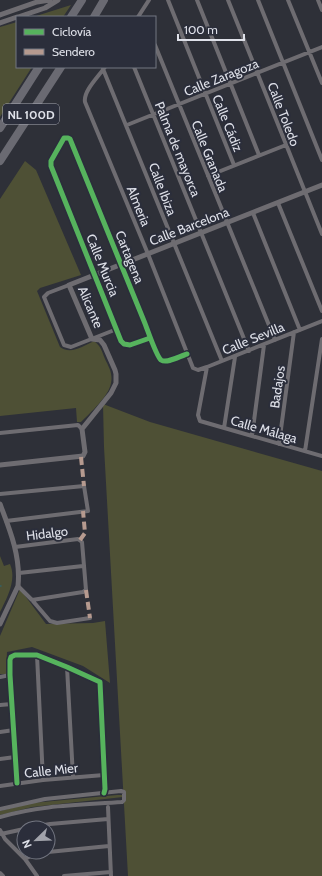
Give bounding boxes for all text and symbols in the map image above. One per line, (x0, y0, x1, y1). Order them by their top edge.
legend (16, 16, 156, 68)
scale bar (178, 16, 244, 42)
text: 100 m (184, 22, 218, 37)
text: Ciclovía (52, 24, 91, 39)
text: Sendero (52, 44, 95, 59)
street label: Calle Zaragoza (181, 54, 261, 99)
street label: Calle Toledo (265, 80, 303, 148)
street label: Calle Cádiz (209, 92, 247, 154)
street label: Palma de mayorca (152, 99, 205, 200)
road number: NL 100D (3, 104, 59, 124)
street label: Calle Granada (188, 118, 232, 195)
street label: Calle Ibiza (146, 160, 181, 218)
street label: Almeria (124, 183, 155, 229)
street label: Calle Barcelona (147, 203, 232, 249)
street label: Cartagena (112, 228, 148, 286)
street label: Calle Murcia (83, 231, 123, 299)
street label: Alicante (75, 284, 107, 331)
street label: Calle Sevilla (220, 318, 287, 358)
street label: Badajos (266, 364, 289, 409)
street label: Calle Málaga (229, 412, 300, 446)
street label: Hidalgo (25, 523, 69, 543)
street label: Calle Mier (23, 759, 79, 781)
north arrow (16, 820, 56, 860)
text: N (19, 838, 35, 850)

